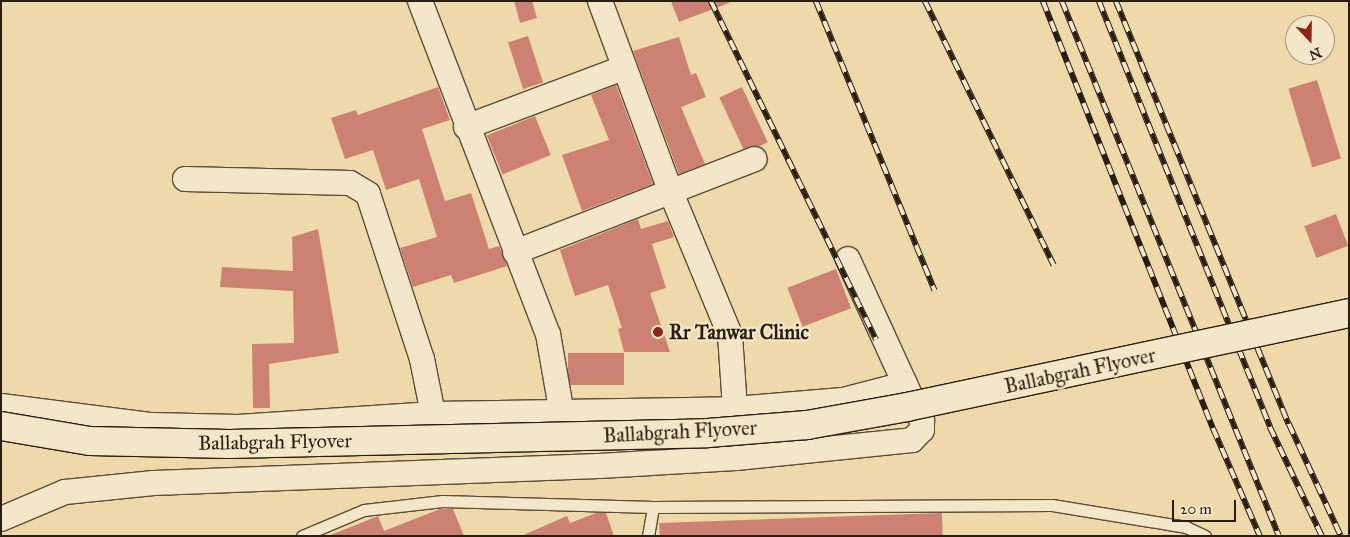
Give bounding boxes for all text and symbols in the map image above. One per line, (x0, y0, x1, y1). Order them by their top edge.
north arrow (1285, 15, 1335, 65)
text: N (1307, 43, 1324, 64)
place label: Rr Tanwar Clinic (669, 320, 809, 344)
marker: Rr Tanwar Clinic (651, 325, 665, 339)
street label: Ballabgrah Flyover (1002, 343, 1158, 399)
street label: Ballabgrah Flyover (602, 416, 758, 448)
street label: Ballabgrah Flyover (198, 429, 352, 455)
scale bar (1175, 490, 1239, 522)
text: 20 m (1180, 500, 1212, 518)

